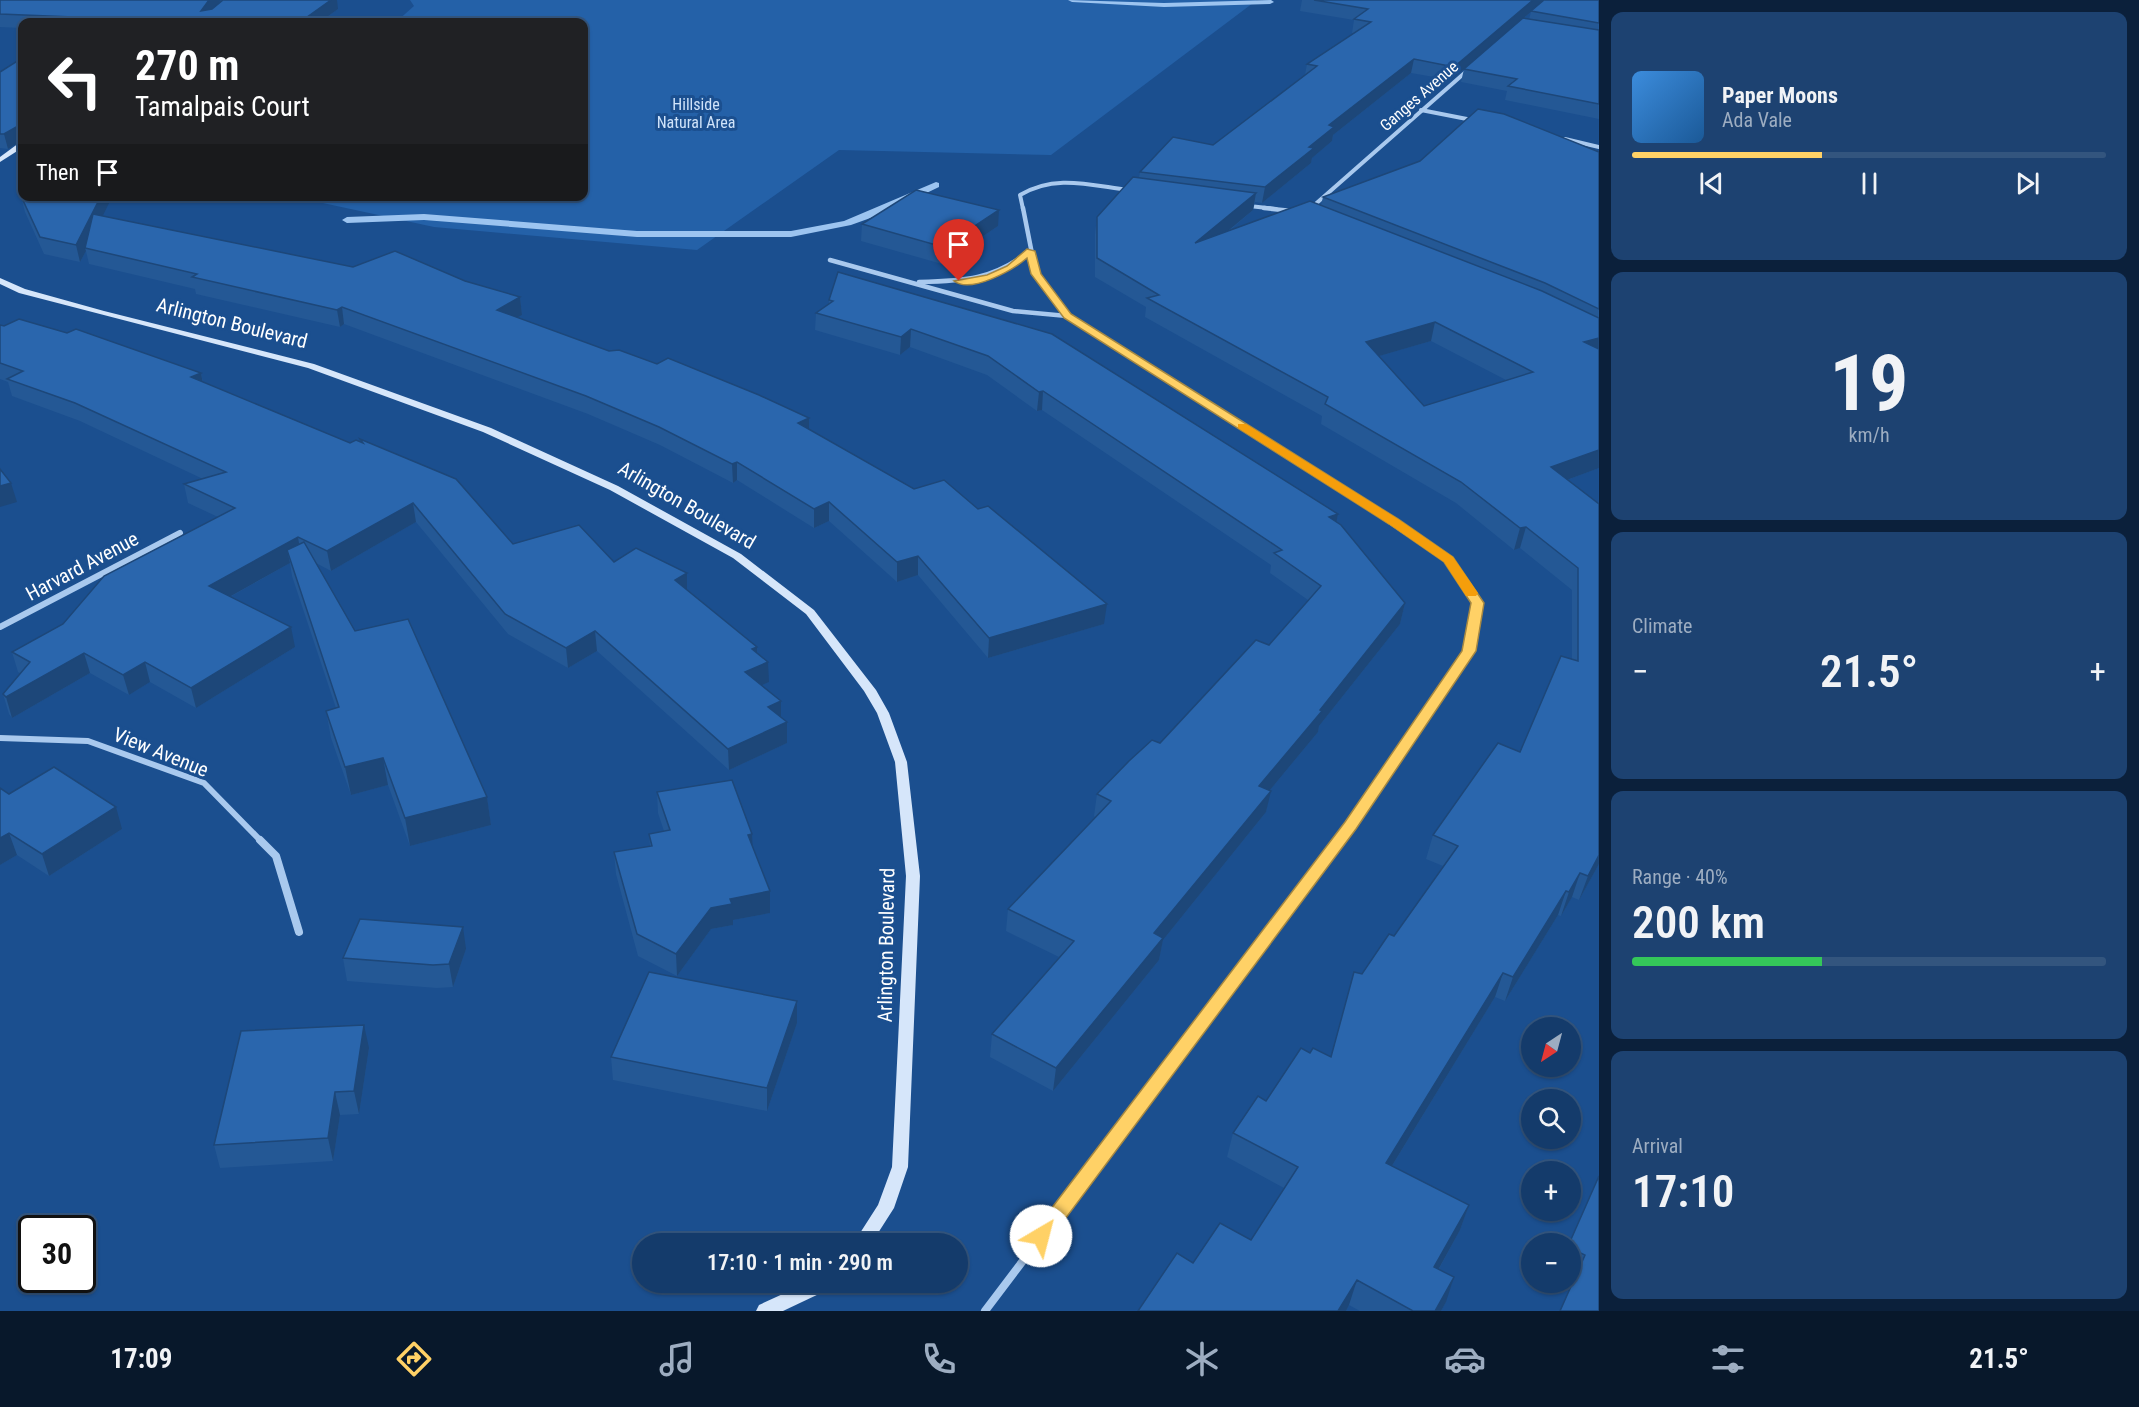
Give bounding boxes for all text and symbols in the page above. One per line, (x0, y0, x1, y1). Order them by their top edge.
text: 270 m (135, 41, 240, 90)
icon: left (36, 42, 114, 120)
street label: Ganges Avenue (1376, 57, 1462, 135)
text: Paper Moons (1722, 83, 1838, 108)
text: Tamalpais Court (135, 91, 310, 123)
park label: Hillside Natural Area (657, 95, 735, 132)
text: Ada Vale (1722, 108, 1792, 132)
icon: arrive (91, 156, 124, 189)
text: Then (36, 160, 79, 185)
icon: previous (1695, 167, 1728, 200)
icon: pause (1853, 167, 1886, 200)
icon: next (2011, 167, 2044, 200)
pin (933, 219, 984, 281)
icon: arrive (942, 228, 975, 261)
street label: Arlington Boulevard (154, 293, 310, 353)
text: 19 (1830, 338, 1908, 429)
text: km/h (1848, 423, 1890, 447)
street label: Arlington Boulevard (614, 456, 760, 554)
street label: Harvard Avenue (22, 526, 142, 606)
text: Climate (1632, 614, 1692, 638)
text: 21.5° (1820, 645, 1918, 698)
text: − (1632, 652, 1649, 691)
text: + (2090, 652, 2106, 691)
street label: View Avenue (110, 722, 212, 782)
text: Range · 40% (1632, 865, 1728, 889)
street label: Arlington Boulevard (873, 867, 899, 1023)
text: 200 km (1632, 896, 1765, 949)
north arrow (1521, 1017, 1581, 1077)
map controls (1521, 1017, 1581, 1293)
button: search (1521, 1089, 1581, 1149)
text: Arrival (1632, 1134, 1683, 1158)
button: + (1521, 1161, 1581, 1221)
text: 17:10 (1632, 1165, 1734, 1218)
position arrow (1009, 1204, 1073, 1268)
speed limit sign: 30 (18, 1215, 96, 1293)
button: − (1521, 1233, 1581, 1293)
text: 17:10 · 1 min · 290 m (707, 1250, 893, 1275)
icon: directions (393, 1338, 435, 1380)
icon: music (656, 1338, 698, 1380)
icon: phone (918, 1338, 960, 1380)
icon: climate (1181, 1338, 1223, 1380)
icon: car (1444, 1338, 1486, 1380)
icon: filters (1707, 1338, 1749, 1380)
text: 17:09 (110, 1343, 172, 1375)
text: 21.5° (1969, 1343, 2029, 1375)

